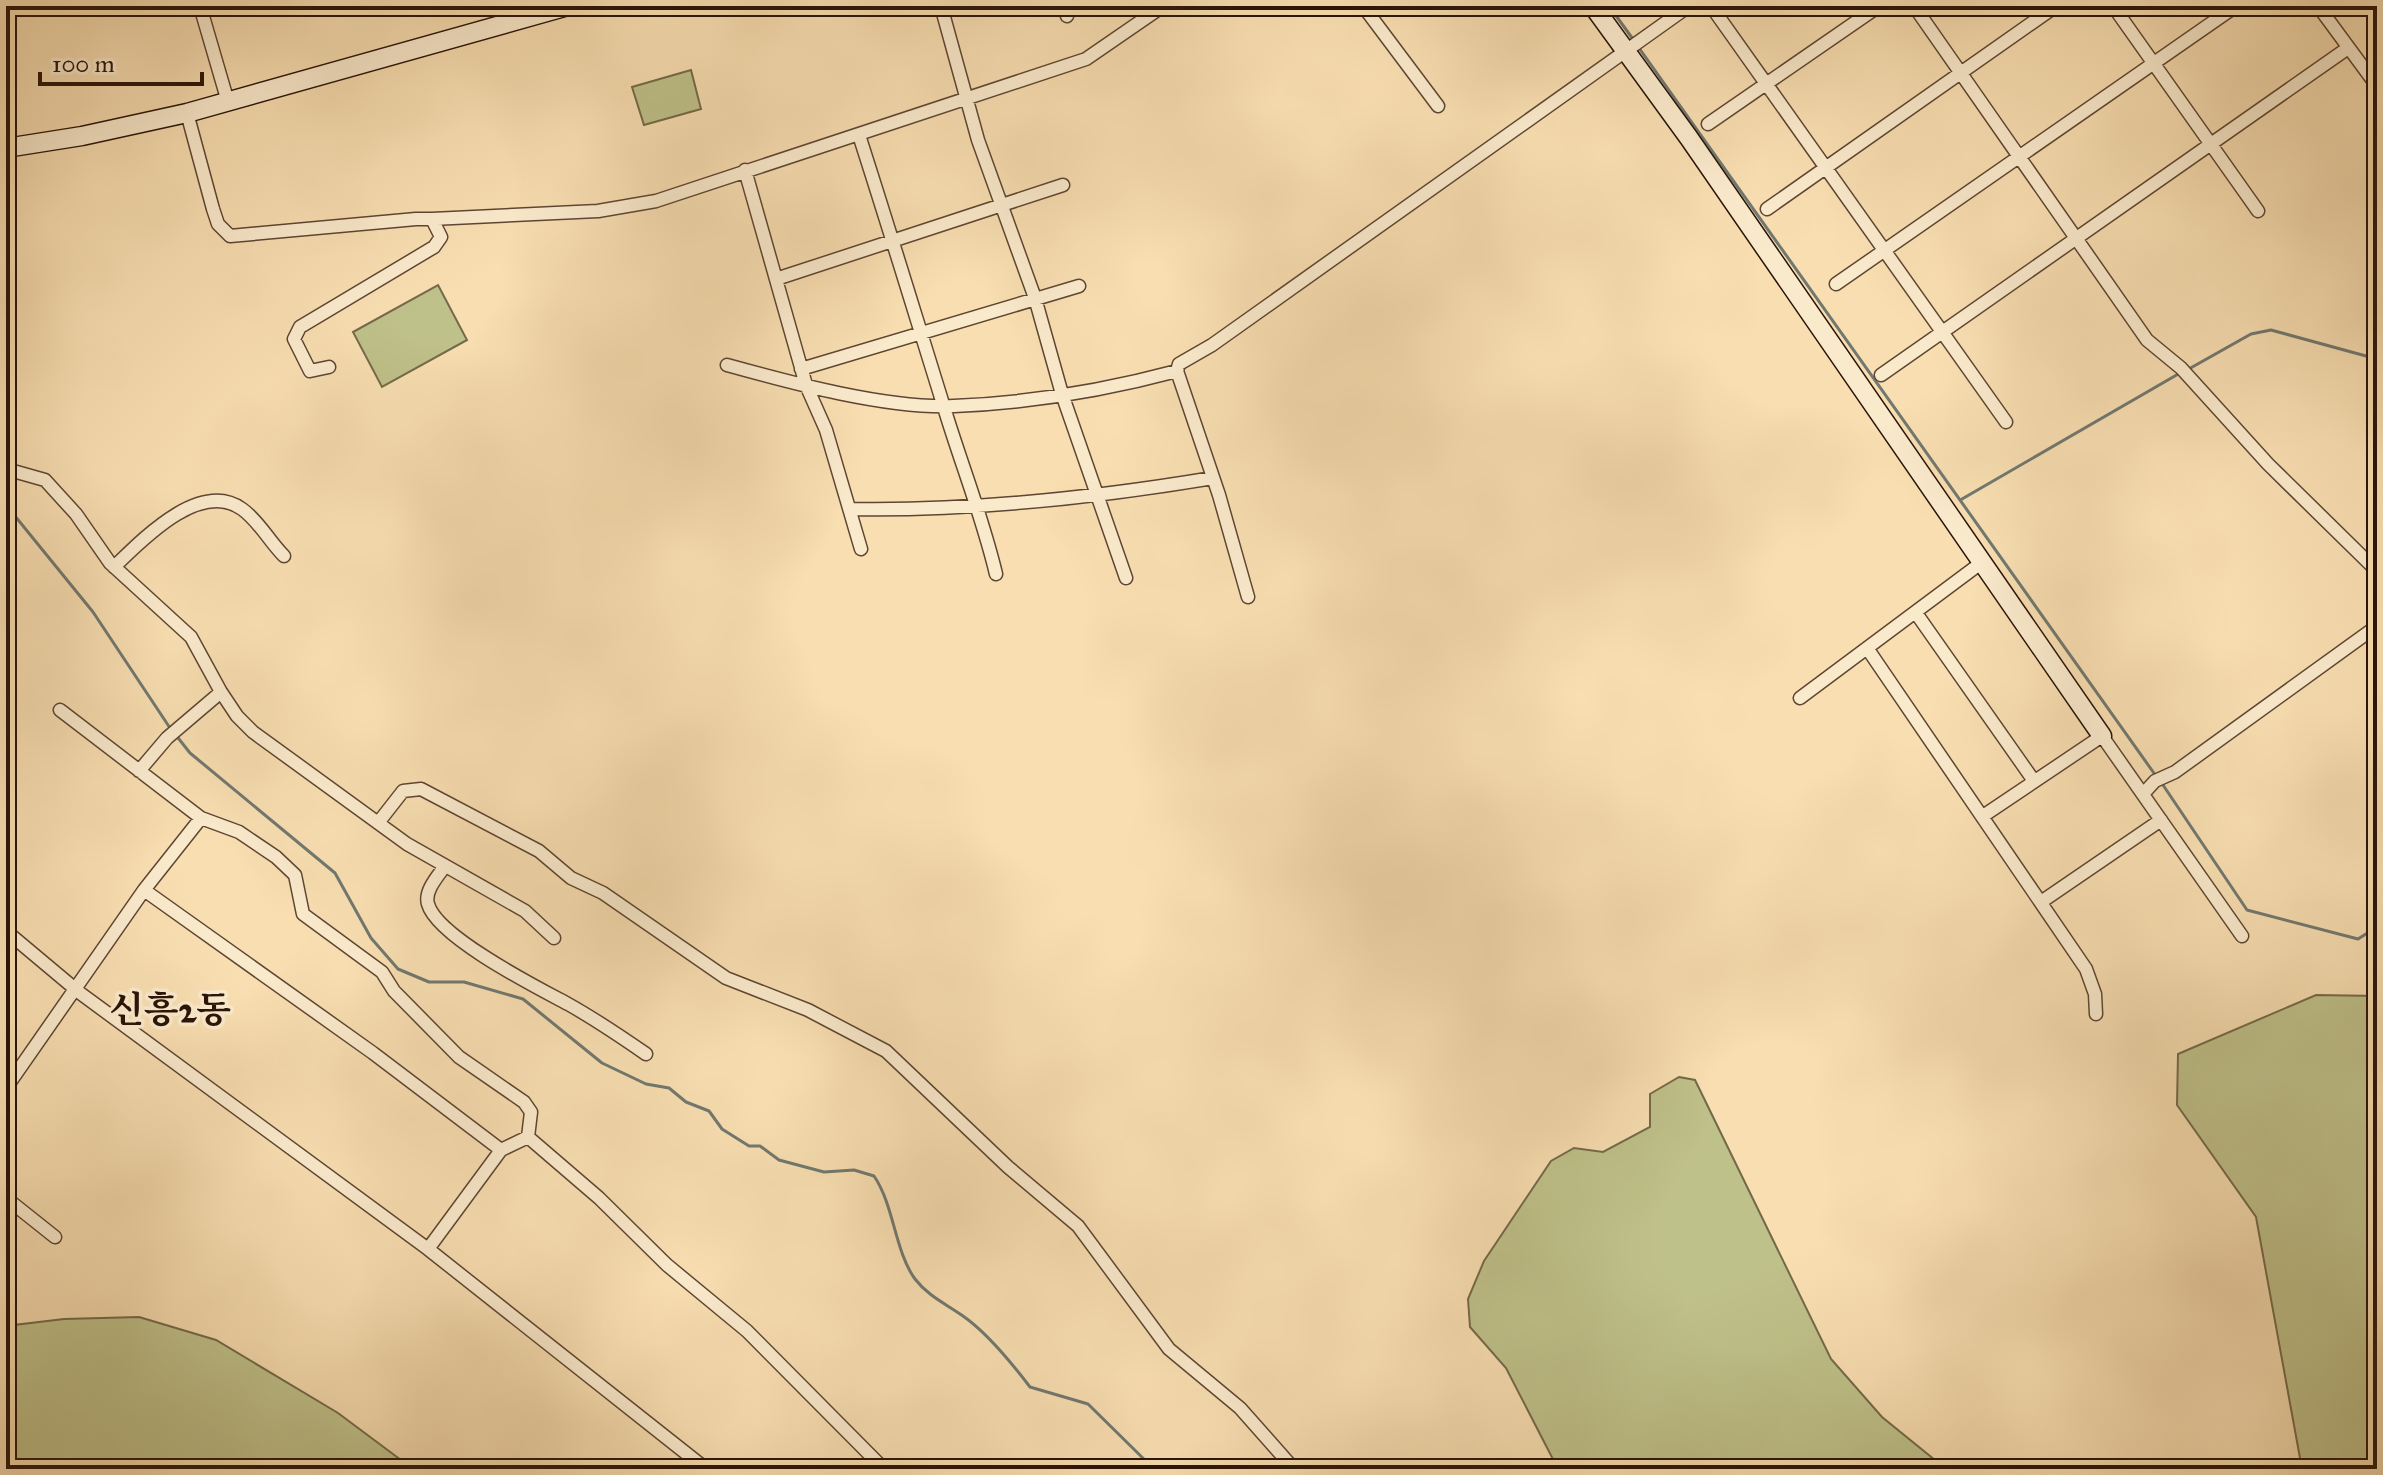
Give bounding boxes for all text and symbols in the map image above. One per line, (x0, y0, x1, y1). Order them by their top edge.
scale bar (40, 36, 202, 86)
text: 100 m (52, 49, 115, 79)
district label: 신흥2동 (109, 988, 231, 1032)

